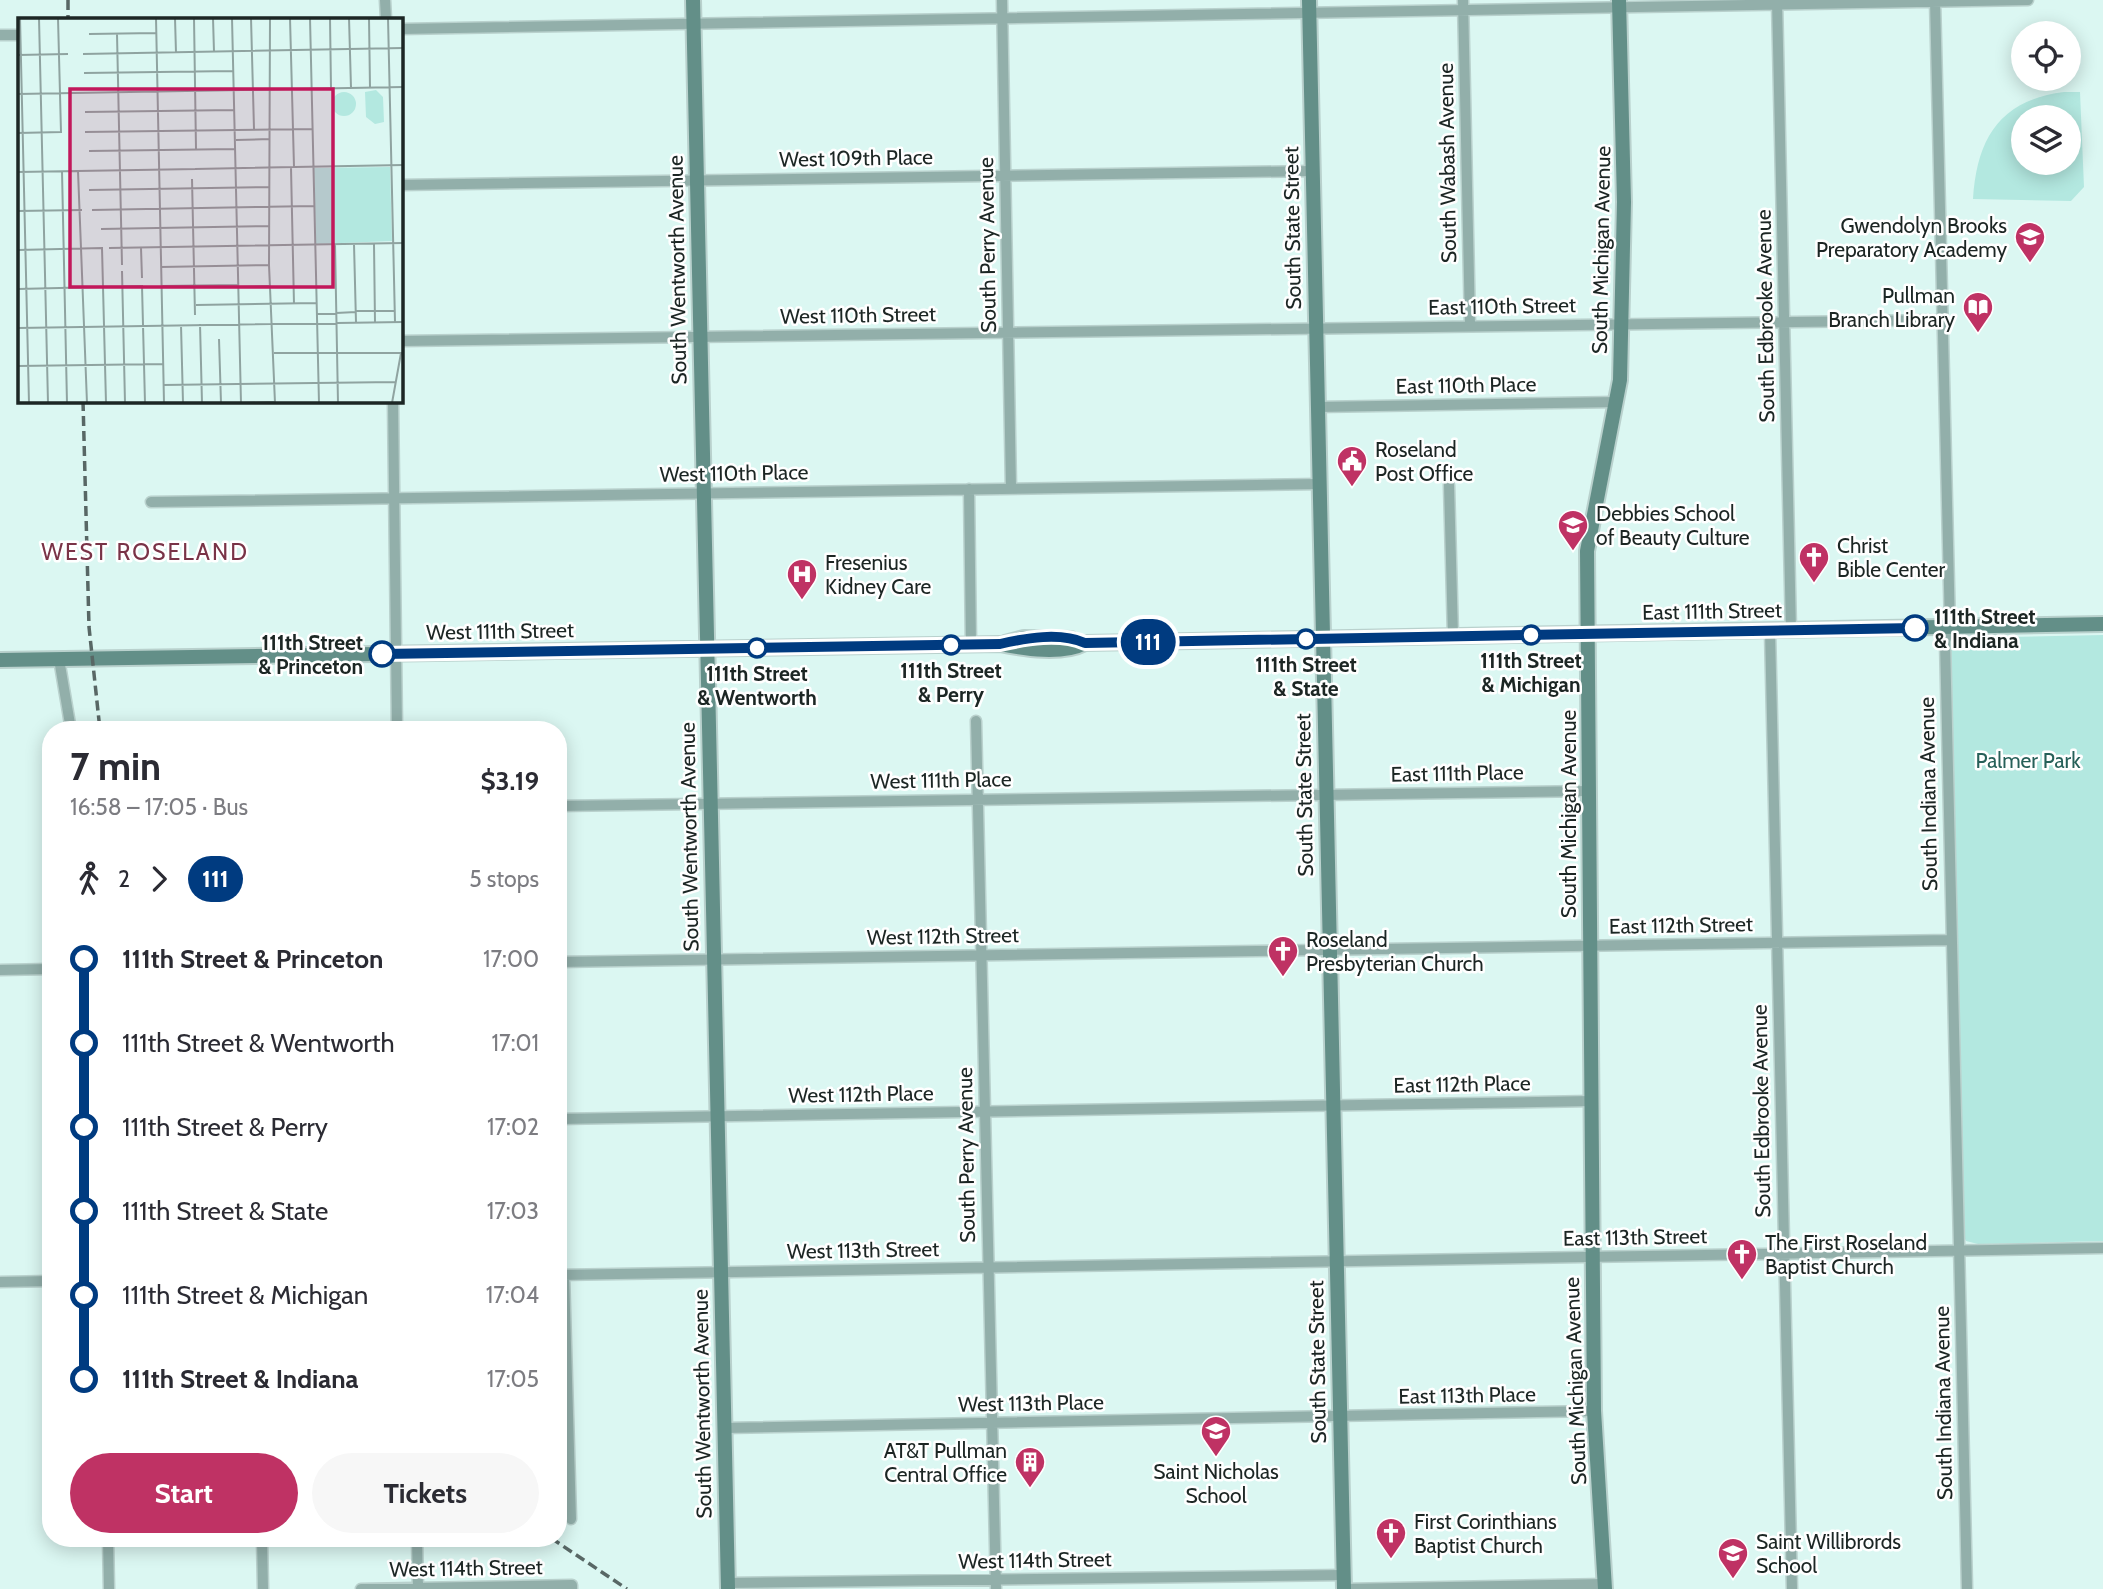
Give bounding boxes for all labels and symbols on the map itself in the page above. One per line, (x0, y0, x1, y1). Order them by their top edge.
inset map (18, 18, 402, 402)
street label: South Wabash Avenue (1433, 62, 1461, 263)
street label: West 109th Place (779, 144, 933, 172)
street label: South Michigan Avenue (1587, 145, 1615, 354)
street label: South State Street (1278, 146, 1306, 310)
street label: South Wentworth Avenue (662, 155, 692, 385)
street label: South Perry Avenue (973, 157, 1001, 333)
street label: South Edbrooke Avenue (1751, 209, 1779, 423)
place label: Gwendolyn Brooks Preparatory Academy (1816, 213, 2007, 262)
school or university icon: Gwendolyn Brooks Preparatory Academy (2013, 220, 2047, 264)
place label: Pullman Branch Library (1828, 283, 1955, 332)
library icon: Pullman Branch Library (1961, 290, 1995, 334)
street label: East 110th Street (1428, 292, 1576, 320)
street label: West 110th Street (780, 301, 936, 329)
street label: East 110th Place (1395, 371, 1537, 399)
place label: Roseland Post Office (1375, 437, 1474, 486)
public building icon: Roseland Post Office (1335, 444, 1369, 488)
street label: West 110th Place (659, 459, 809, 487)
place label: Debbies School of Beauty Culture (1596, 501, 1750, 550)
school or university icon: Debbies School of Beauty Culture (1556, 508, 1590, 552)
place label: Christ Bible Center (1837, 533, 1946, 582)
district label: WEST ROSELAND (41, 538, 249, 566)
church icon: Christ Bible Center (1797, 540, 1831, 584)
place label: Fresenius Kidney Care (825, 550, 932, 599)
hospital icon: Fresenius Kidney Care (785, 557, 819, 601)
street label: East 111th Street (1642, 597, 1782, 625)
place label: 111th Street & Indiana (1934, 604, 2036, 653)
marker: 111th Street & Indiana (1902, 615, 1928, 641)
street label: West 111th Street (426, 617, 574, 645)
line badge: 111 (1108, 619, 1188, 665)
marker: 111th Street & Michigan (1521, 625, 1541, 645)
marker: 111th Street & State (1296, 629, 1316, 649)
place label: 111th Street & Princeton (258, 630, 363, 679)
marker: 111th Street & Perry (941, 635, 961, 655)
marker: 111th Street & Wentworth (747, 638, 767, 658)
marker: 111th Street & Princeton (369, 641, 395, 667)
place label: 111th Street & Michigan (1480, 648, 1582, 697)
place label: 111th Street & State (1255, 652, 1357, 701)
place label: 111th Street & Perry (900, 658, 1002, 707)
place label: 111th Street & Wentworth (697, 661, 817, 710)
street label: South Indiana Avenue (1914, 696, 1942, 891)
street label: South Michigan Avenue (1556, 710, 1581, 918)
street label: South State Street (1290, 713, 1318, 877)
street label: South Wentworth Avenue (674, 722, 704, 952)
park label: Palmer Park (1975, 748, 2081, 773)
street label: East 111th Place (1390, 759, 1524, 787)
street label: West 111th Place (870, 766, 1012, 794)
street label: East 112th Street (1609, 911, 1753, 939)
street label: West 112th Street (867, 922, 1019, 950)
place label: Roseland Presbyterian Church (1306, 927, 1484, 976)
church icon: Roseland Presbyterian Church (1266, 934, 1300, 978)
street label: South Edbrooke Avenue (1747, 1004, 1775, 1218)
street label: South Perry Avenue (952, 1067, 980, 1243)
street label: East 112th Place (1393, 1070, 1531, 1098)
street label: West 112th Place (788, 1080, 934, 1108)
street label: East 113th Street (1563, 1223, 1707, 1251)
place label: The First Roseland Baptist Church (1765, 1230, 1927, 1279)
street label: West 113th Street (787, 1236, 939, 1264)
church icon: The First Roseland Baptist Church (1725, 1237, 1759, 1281)
street label: South Michigan Avenue (1559, 1276, 1591, 1486)
street label: South State Street (1303, 1280, 1331, 1444)
street label: South Wentworth Avenue (687, 1289, 717, 1519)
street label: South Indiana Avenue (1929, 1305, 1957, 1500)
street label: East 113th Place (1398, 1381, 1536, 1409)
street label: West 113th Place (958, 1389, 1104, 1417)
school or university icon: Saint Nicholas School (1199, 1414, 1233, 1458)
place label: AT&T Pullman Central Office (884, 1438, 1007, 1487)
building icon: AT&T Pullman Central Office (1013, 1445, 1047, 1489)
place label: Saint Nicholas School (1153, 1459, 1279, 1508)
place label: First Corinthians Baptist Church (1414, 1509, 1557, 1558)
church icon: First Corinthians Baptist Church (1374, 1516, 1408, 1560)
place label: Saint Willibrords School (1756, 1529, 1901, 1578)
school or university icon: Saint Willibrords School (1716, 1536, 1750, 1580)
street label: West 114th Street (958, 1546, 1112, 1574)
street label: West 114th Street (389, 1554, 543, 1582)

